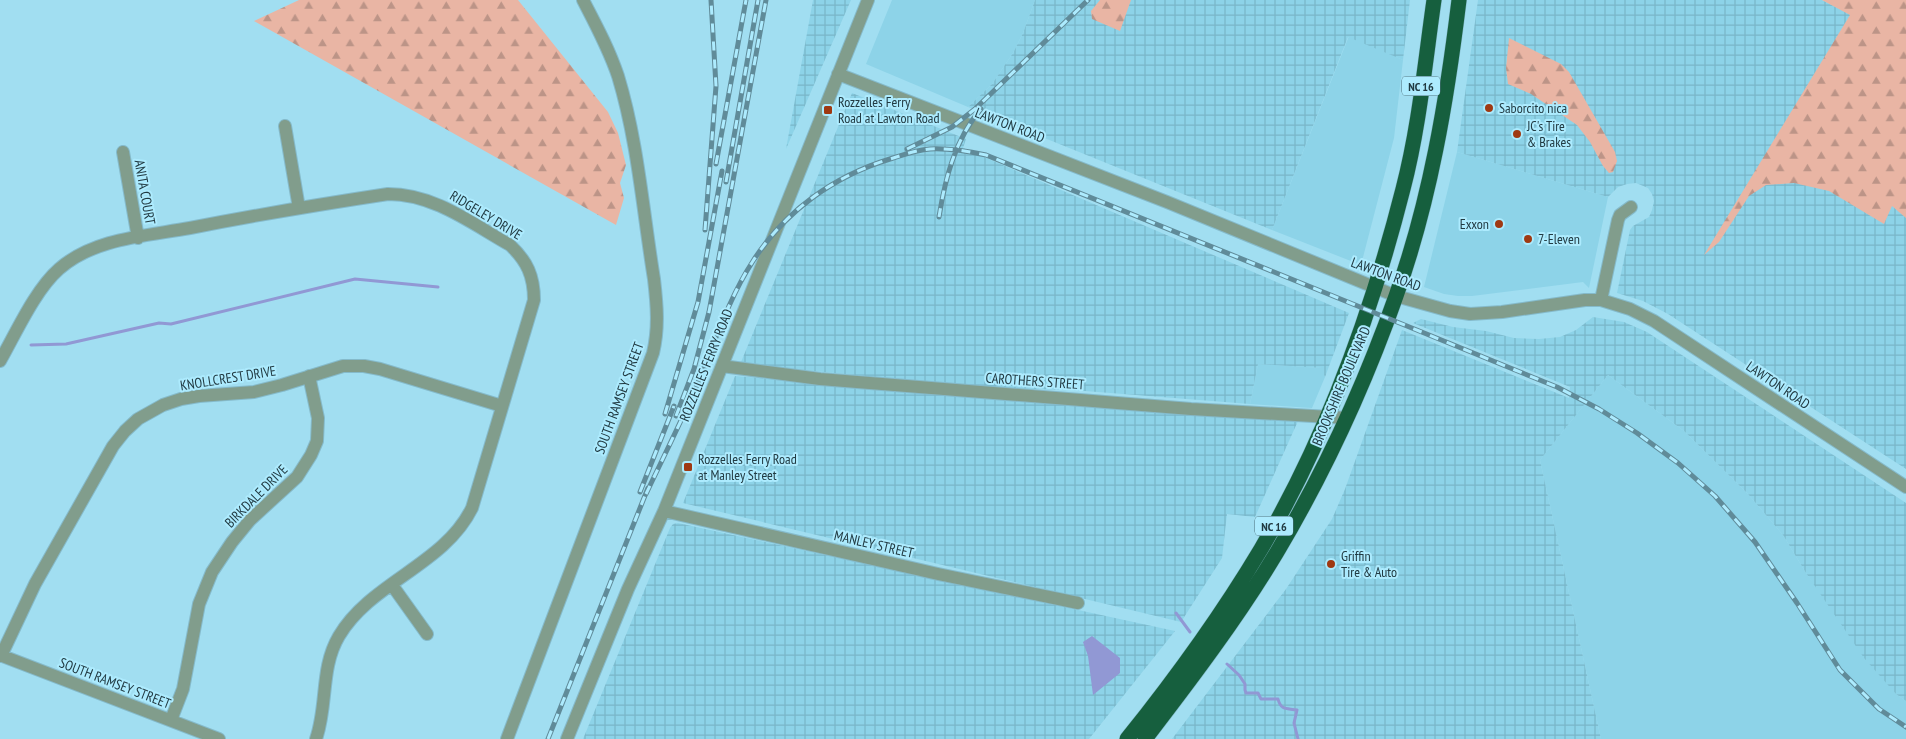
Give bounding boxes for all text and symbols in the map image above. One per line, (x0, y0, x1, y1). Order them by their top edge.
road number: NC 16 (1402, 76, 1440, 95)
place label: Rozzelles Ferry Road at Lawton Road (838, 93, 940, 127)
place label: Saborcito nica (1499, 99, 1567, 117)
marker: Saborcito nica (1483, 102, 1495, 114)
marker: Rozzelles Ferry Road at Lawton Road (822, 104, 834, 116)
street label: LAWTON ROAD (973, 104, 1047, 146)
place label: JC's Tire & Brakes (1526, 117, 1571, 151)
marker: JC's Tire & Brakes (1511, 128, 1523, 140)
street label: ANITA COURT (130, 158, 160, 227)
street label: RIDGELEY DRIVE (447, 186, 525, 244)
place label: Exxon (1460, 215, 1489, 233)
marker: Exxon (1493, 218, 1505, 230)
place label: 7-Eleven (1538, 230, 1580, 248)
marker: 7-Eleven (1522, 233, 1534, 245)
street label: LAWTON ROAD (1349, 253, 1423, 295)
street label: ROZZELLES FERRY ROAD (675, 306, 737, 424)
street label: BROOKSHIRE BOULEVARD (1308, 324, 1374, 448)
street label: SOUTH RAMSEY STREET (590, 339, 648, 456)
street label: LAWTON ROAD (1743, 357, 1813, 413)
street label: KNOLLCREST DRIVE (179, 362, 277, 394)
street label: CAROTHERS STREET (985, 369, 1086, 393)
place label: Rozzelles Ferry Road at Manley Street (698, 450, 797, 484)
street label: BIRKDALE DRIVE (221, 461, 291, 531)
marker: Rozzelles Ferry Road at Manley Street (682, 461, 694, 473)
road number: NC 16 (1255, 516, 1293, 536)
street label: MANLEY STREET (832, 526, 916, 562)
place label: Griffin Tire & Auto (1341, 547, 1397, 581)
marker: Griffin Tire & Auto (1325, 558, 1337, 570)
street label: SOUTH RAMSEY STREET (57, 653, 174, 713)

